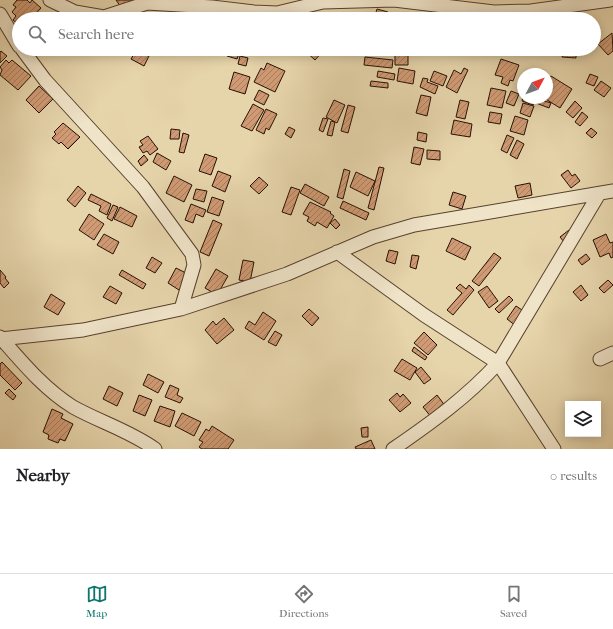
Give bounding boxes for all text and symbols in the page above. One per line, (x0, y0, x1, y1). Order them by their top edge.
search box (12, 12, 601, 56)
icon: search (26, 23, 48, 45)
text: Search here (58, 25, 134, 43)
north arrow (517, 68, 553, 104)
map controls (565, 401, 601, 437)
button: layers (565, 401, 601, 437)
text: Nearby (16, 465, 70, 485)
text: 0 results (550, 468, 597, 483)
tab: Map (86, 583, 108, 620)
tab: Directions (279, 583, 329, 620)
tab: Saved (500, 583, 527, 620)

